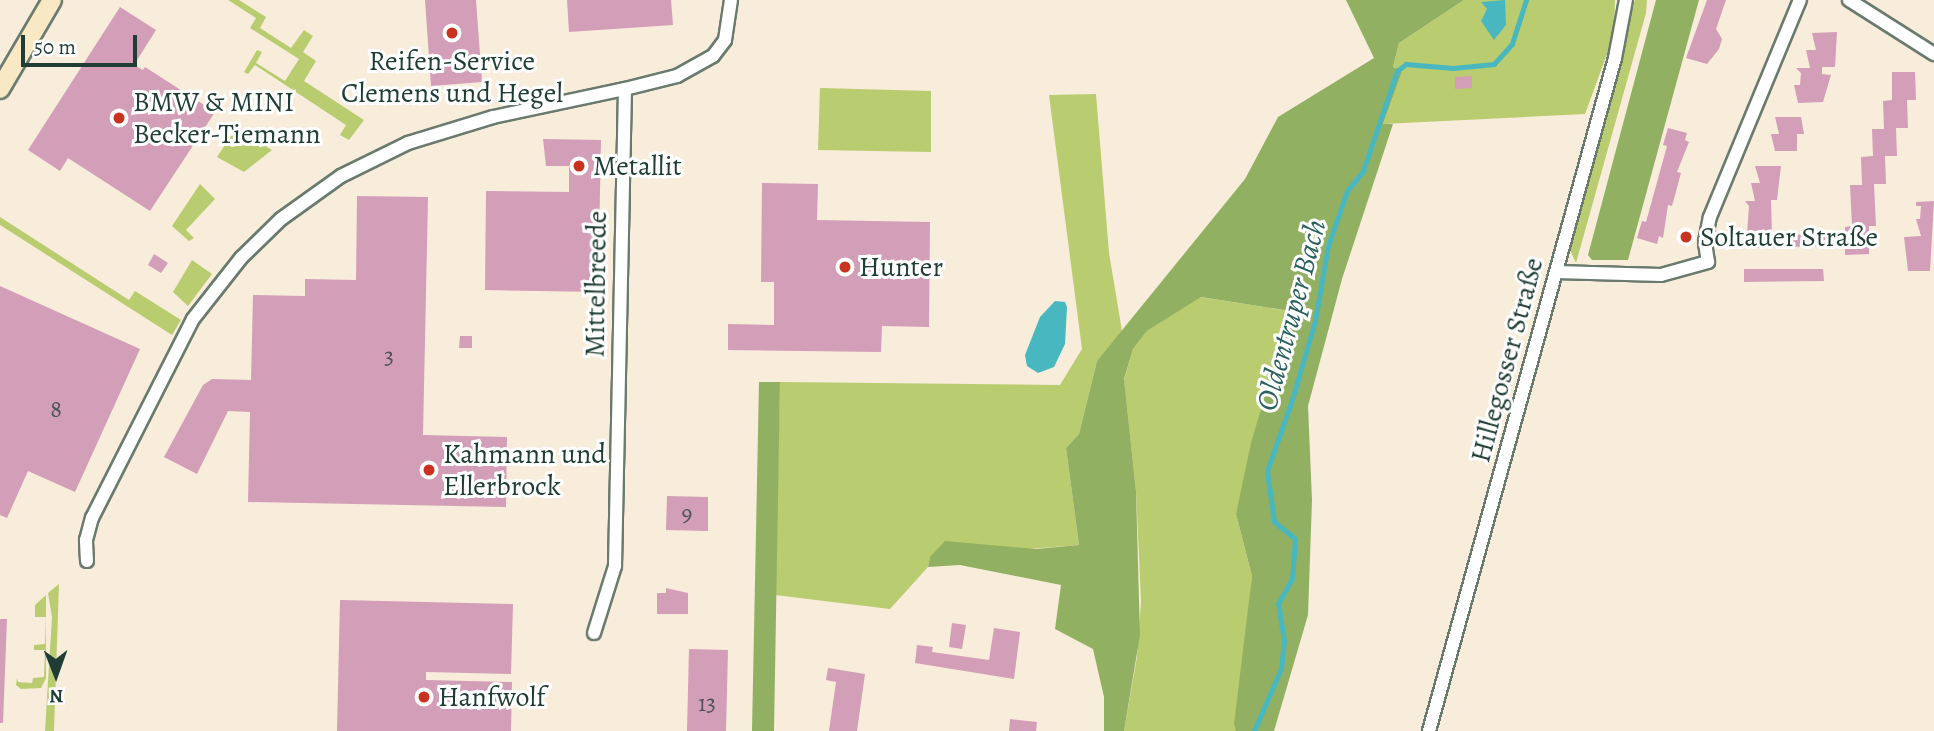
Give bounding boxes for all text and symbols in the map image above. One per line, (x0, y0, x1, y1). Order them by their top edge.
scale bar (24, 21, 140, 65)
marker: Reifen-Service Clemens und Hegel (444, 25, 460, 41)
text: 50 m (34, 33, 76, 61)
place label: Reifen-Service Clemens und Hegel (341, 44, 563, 110)
place label: BMW & MINI Becker-Tiemann (133, 85, 321, 151)
marker: BMW & MINI Becker-Tiemann (111, 110, 127, 126)
place label: Metallit (593, 149, 682, 183)
marker: Metallit (571, 158, 587, 174)
street label: Mittelbreede (578, 210, 614, 358)
water label: Oldentruper Bach (1248, 215, 1334, 415)
place label: Soltauer Straße (1700, 220, 1878, 254)
marker: Soltauer Straße (1678, 229, 1694, 245)
place label: Hunter (859, 250, 943, 284)
street label: Hillegosser Straße (1464, 254, 1550, 466)
marker: Hunter (837, 259, 853, 275)
house number: 3 (384, 343, 394, 371)
house number: 8 (50, 396, 62, 424)
place label: Kahmann und Ellerbrock (443, 437, 606, 503)
marker: Kahmann und Ellerbrock (421, 462, 437, 478)
house number: 9 (682, 500, 692, 528)
north arrow (21, 640, 91, 710)
place label: Hanfwolf (438, 680, 545, 714)
text: N (49, 683, 64, 709)
marker: Hanfwolf (416, 689, 432, 705)
house number: 13 (698, 690, 716, 718)

